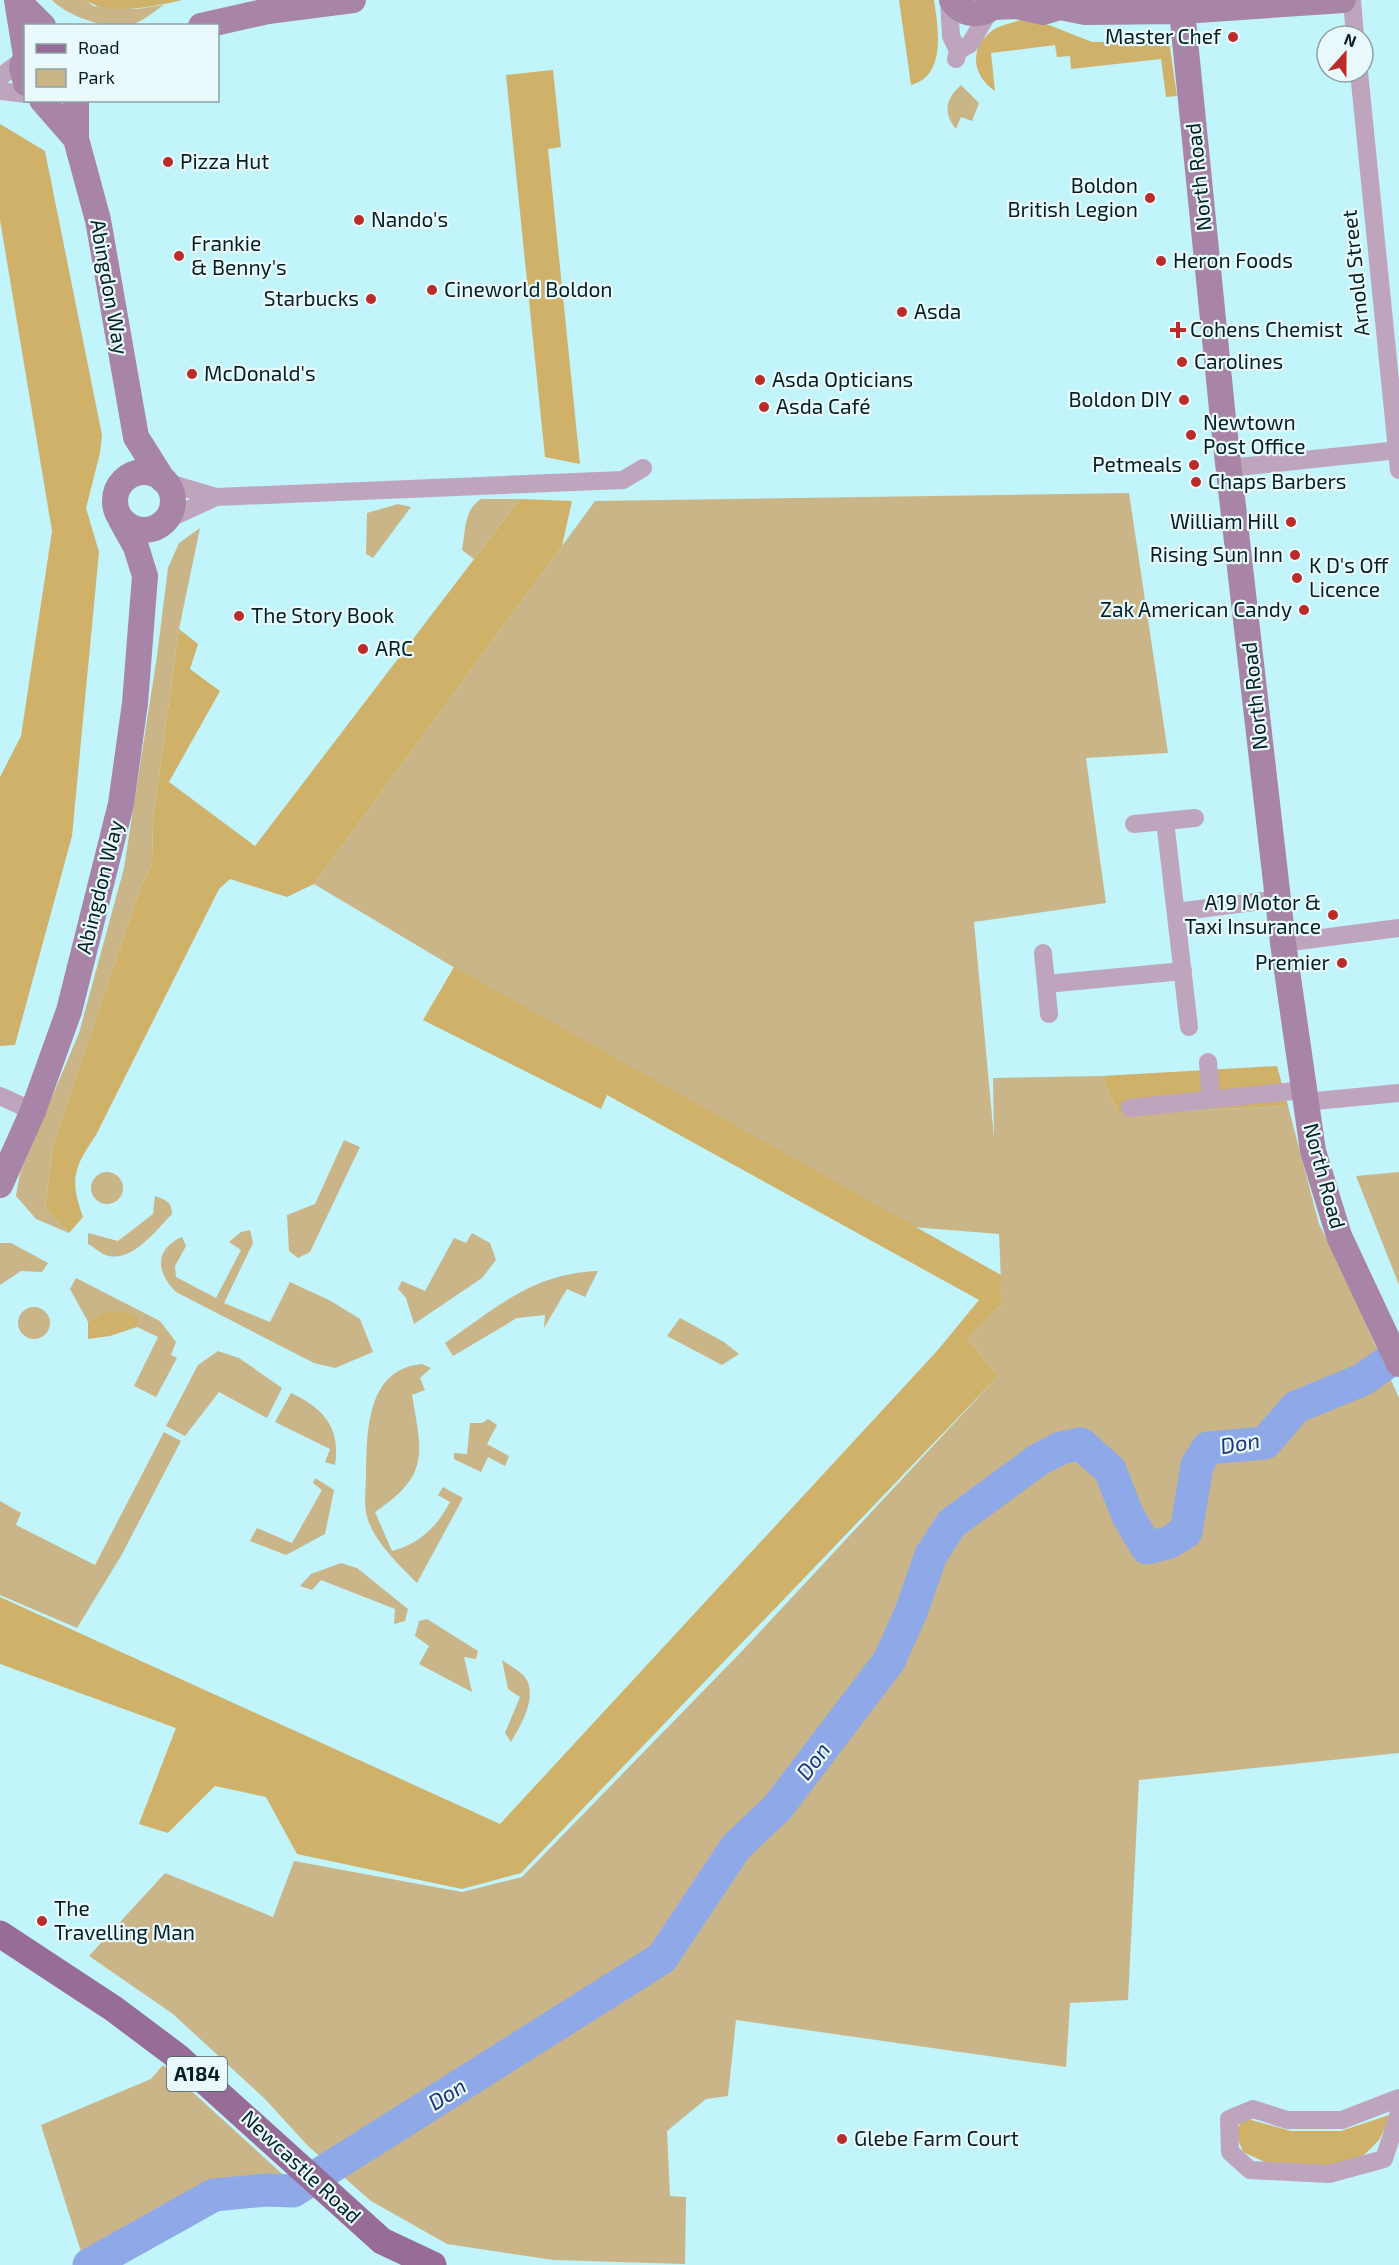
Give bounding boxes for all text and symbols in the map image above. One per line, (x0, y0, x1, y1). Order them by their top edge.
place label: Master Chef (1105, 23, 1222, 48)
legend (24, 24, 219, 102)
north arrow (1315, 24, 1375, 84)
text: N (1342, 29, 1359, 50)
marker: Master Chef (1226, 30, 1240, 44)
text: Road (78, 36, 119, 58)
text: Park (78, 66, 115, 88)
street label: North Road (1179, 122, 1216, 232)
place label: Pizza Hut (180, 148, 269, 173)
marker: Pizza Hut (161, 155, 175, 169)
place label: Boldon British Legion (1008, 172, 1138, 221)
marker: Boldon British Legion (1143, 191, 1157, 205)
place label: Nando's (371, 206, 448, 231)
street label: Arnold Street (1335, 209, 1374, 338)
marker: Nando's (352, 213, 366, 227)
street label: Abingdon Way (86, 217, 135, 356)
place label: Frankie & Benny's (191, 230, 287, 279)
place label: Heron Foods (1173, 247, 1293, 272)
marker: Frankie & Benny's (172, 249, 186, 263)
marker: Heron Foods (1154, 254, 1168, 268)
place label: Cineworld Boldon (444, 276, 613, 301)
marker: Cineworld Boldon (425, 283, 439, 297)
place label: Starbucks (264, 285, 359, 310)
marker: Starbucks (364, 292, 378, 306)
place label: Asda (914, 298, 961, 323)
marker: Asda (895, 305, 909, 319)
place label: Cohens Chemist (1190, 316, 1343, 341)
marker: Cohens Chemist (1171, 323, 1185, 337)
place label: Carolines (1194, 348, 1283, 373)
marker: Carolines (1175, 355, 1189, 369)
place label: McDonald's (204, 360, 316, 385)
place label: Asda Opticians (772, 366, 913, 391)
marker: McDonald's (185, 367, 199, 381)
marker: Asda Opticians (753, 373, 767, 387)
place label: Boldon DIY (1069, 386, 1172, 411)
place label: Asda Café (776, 393, 871, 418)
marker: Boldon DIY (1177, 393, 1191, 407)
marker: Asda Café (757, 400, 771, 414)
place label: Newtown Post Office (1203, 409, 1305, 458)
marker: Newtown Post Office (1184, 428, 1198, 442)
place label: Petmeals (1092, 451, 1182, 476)
marker: Petmeals (1187, 458, 1201, 472)
place label: Chaps Barbers (1208, 468, 1347, 493)
marker: Chaps Barbers (1189, 475, 1203, 489)
place label: William Hill (1170, 508, 1280, 533)
marker: William Hill (1284, 515, 1298, 529)
place label: Rising Sun Inn (1150, 541, 1283, 566)
marker: Rising Sun Inn (1288, 548, 1302, 562)
place label: K D's Off Licence (1309, 552, 1390, 601)
marker: K D's Off Licence (1290, 571, 1304, 585)
place label: Zak American Candy (1100, 596, 1292, 621)
place label: The Story Book (251, 602, 395, 627)
marker: Zak American Candy (1297, 603, 1311, 617)
marker: The Story Book (232, 609, 246, 623)
place label: ARC (375, 635, 413, 660)
street label: North Road (1235, 641, 1272, 751)
marker: ARC (356, 642, 370, 656)
street label: Abingdon Way (70, 817, 127, 956)
place label: A19 Motor & Taxi Insurance (1184, 889, 1321, 938)
marker: A19 Motor & Taxi Insurance (1326, 908, 1340, 922)
place label: Premier (1255, 949, 1331, 974)
marker: Premier (1335, 956, 1349, 970)
street label: North Road (1299, 1120, 1352, 1231)
water label: Don (1218, 1426, 1262, 1458)
water label: Don (790, 1737, 835, 1784)
place label: The Travelling Man (54, 1895, 195, 1944)
marker: The Travelling Man (35, 1914, 49, 1928)
road number: A184 (167, 2057, 227, 2091)
water label: Don (423, 2072, 470, 2115)
street label: Newcastle Road (237, 2104, 367, 2228)
place label: Glebe Farm Court (854, 2125, 1019, 2150)
marker: Glebe Farm Court (835, 2132, 849, 2146)

